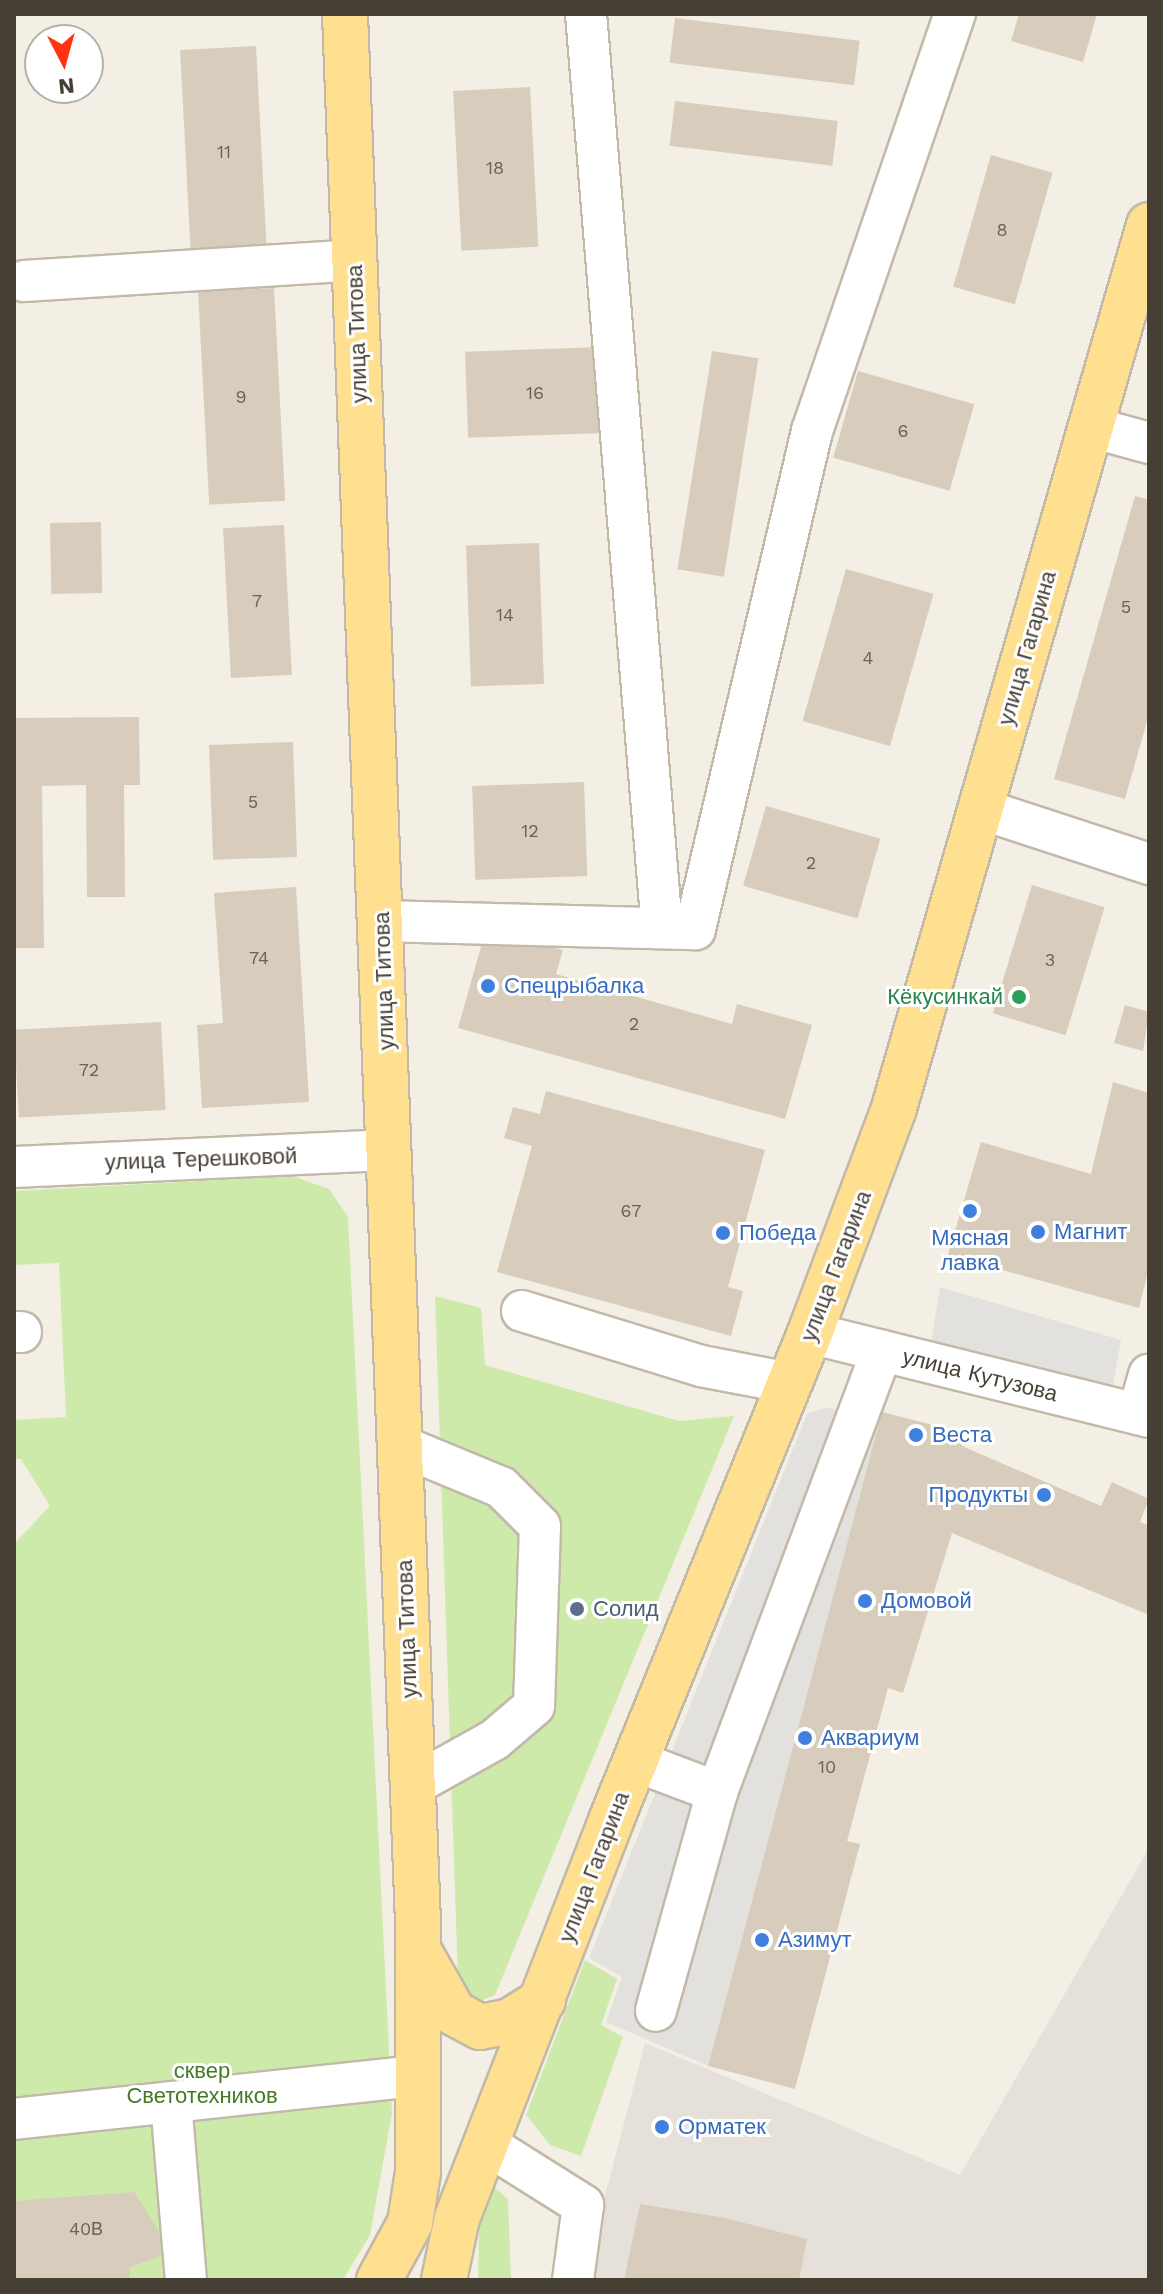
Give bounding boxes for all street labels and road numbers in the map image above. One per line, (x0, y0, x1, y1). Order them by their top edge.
street label: улица Титова (341, 264, 373, 404)
street label: улица Гагарина (992, 568, 1062, 728)
street label: улица Титова (368, 911, 400, 1051)
street label: улица Терешковой (104, 1142, 298, 1176)
street label: улица Гагарина (795, 1187, 877, 1345)
street label: улица Кутузова (900, 1343, 1060, 1407)
street label: улица Титова (391, 1559, 423, 1699)
street label: улица Гагарина (553, 1788, 635, 1946)

